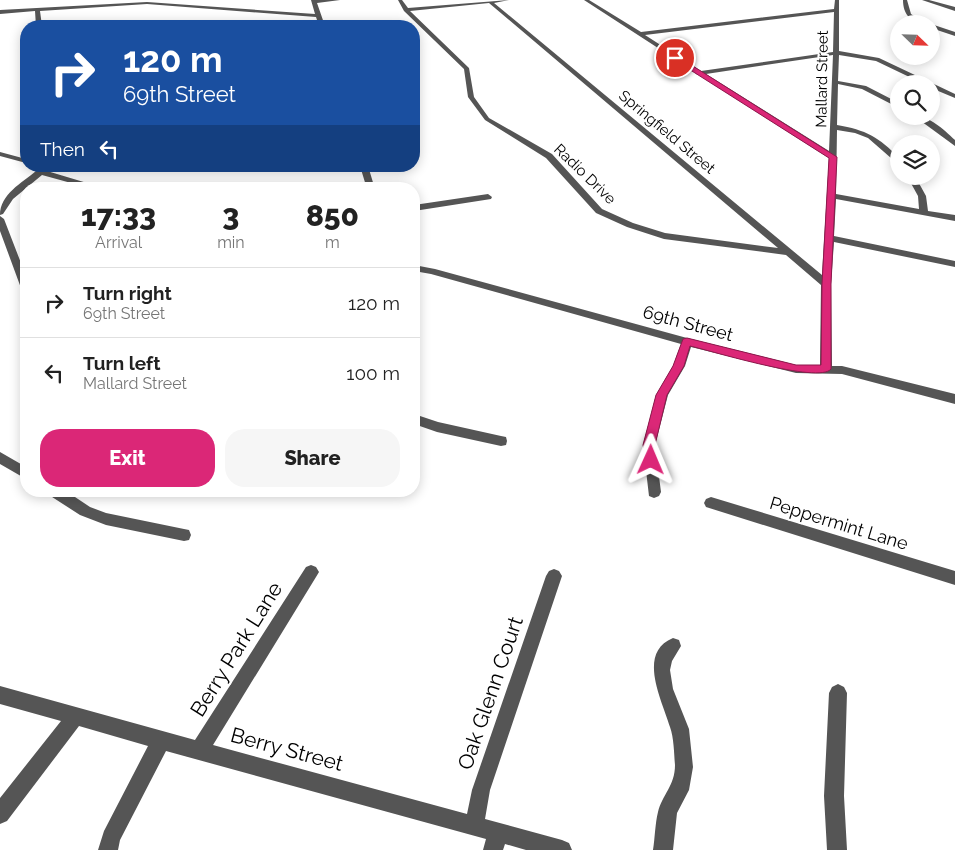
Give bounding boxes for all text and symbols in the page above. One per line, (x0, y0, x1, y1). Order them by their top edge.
north arrow (890, 15, 940, 65)
map controls (890, 15, 940, 185)
street label: Mallard Street (812, 30, 832, 128)
pin (654, 37, 696, 79)
text: 120 m (123, 39, 223, 80)
icon: right (40, 40, 105, 105)
icon: arrive (661, 44, 689, 72)
button: search (890, 75, 940, 125)
text: 69th Street (123, 81, 236, 107)
street label: Springfield Street (615, 87, 719, 177)
icon: left (95, 135, 123, 163)
button: layers (890, 135, 940, 185)
text: Then (40, 138, 85, 160)
street label: Radio Drive (550, 140, 620, 208)
text: 17:33 (81, 198, 156, 233)
text: 3 (222, 198, 239, 233)
text: 850 (306, 198, 359, 233)
text: Arrival (95, 233, 142, 252)
text: min (217, 233, 245, 252)
text: m (325, 233, 340, 252)
text: Turn right (83, 282, 172, 304)
icon: right (40, 289, 68, 317)
text: 120 m (348, 292, 400, 314)
street label: 69th Street (641, 301, 735, 345)
text: 69th Street (83, 304, 165, 323)
text: Turn left (83, 352, 160, 374)
icon: left (40, 359, 68, 387)
text: 100 m (346, 362, 400, 384)
text: Mallard Street (83, 374, 187, 393)
button: Exit (40, 429, 215, 487)
button: Share (225, 429, 400, 487)
position arrow (624, 433, 676, 485)
street label: Peppermint Lane (767, 492, 911, 554)
street label: Berry Park Lane (185, 577, 287, 721)
street label: Oak Glenn Court (452, 613, 528, 773)
street label: Berry Street (228, 722, 346, 776)

